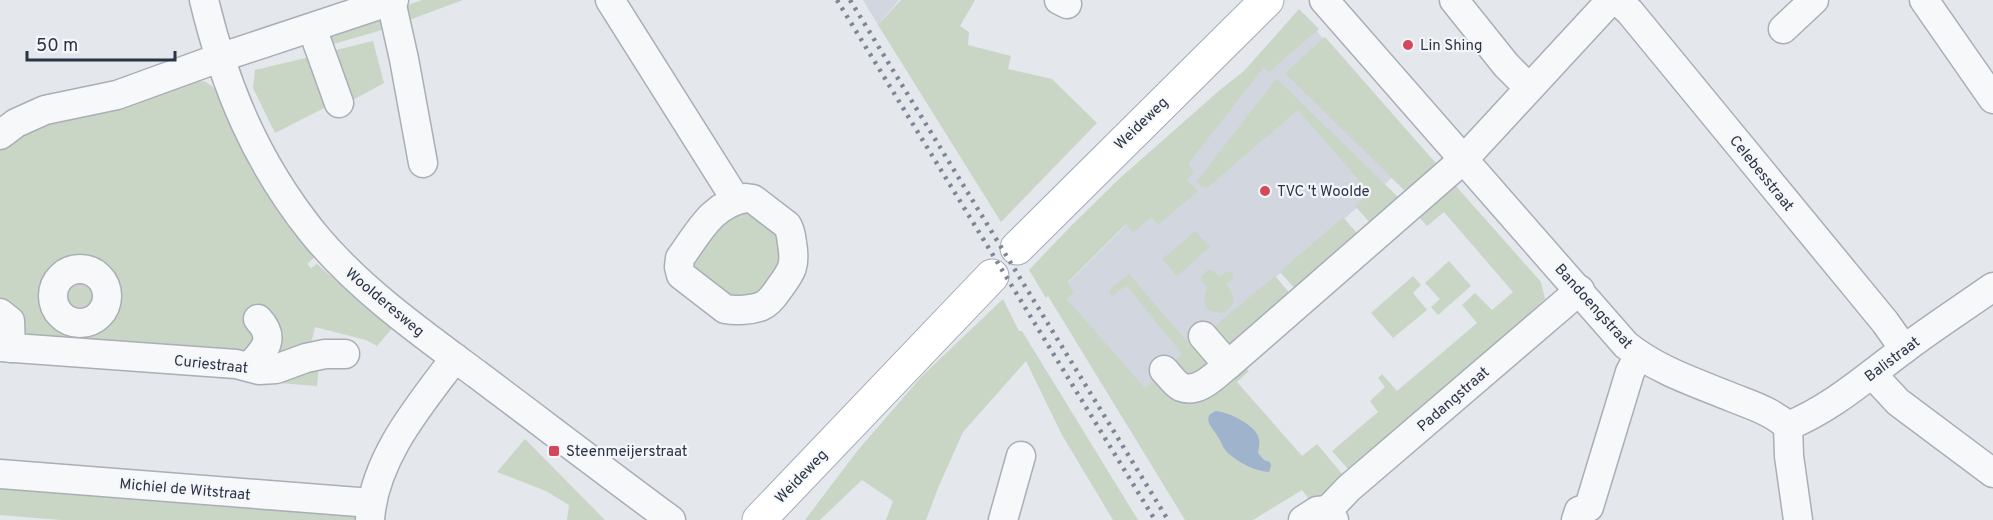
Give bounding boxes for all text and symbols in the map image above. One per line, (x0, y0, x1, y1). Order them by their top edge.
scale bar (27, 24, 176, 62)
text: 50 m (36, 35, 78, 58)
place label: Lin Shing (1420, 37, 1483, 56)
marker: Lin Shing (1401, 38, 1415, 52)
street label: Weideweg (1111, 94, 1173, 154)
street label: Celebesstraat (1724, 132, 1797, 216)
place label: TVC 't Woolde (1277, 183, 1370, 202)
marker: TVC 't Woolde (1258, 184, 1272, 198)
street label: Bandoengstraat (1550, 261, 1636, 353)
street label: Woolderesweg (341, 265, 427, 342)
street label: Balistraat (1861, 333, 1924, 387)
street label: Curiestraat (173, 352, 249, 379)
street label: Padangstraat (1414, 364, 1494, 437)
place label: Steenmeijerstraat (566, 443, 687, 462)
marker: Steenmeijerstraat (547, 444, 561, 458)
street label: Weideweg (772, 446, 832, 508)
street label: Michiel de Witstraat (118, 475, 251, 506)

